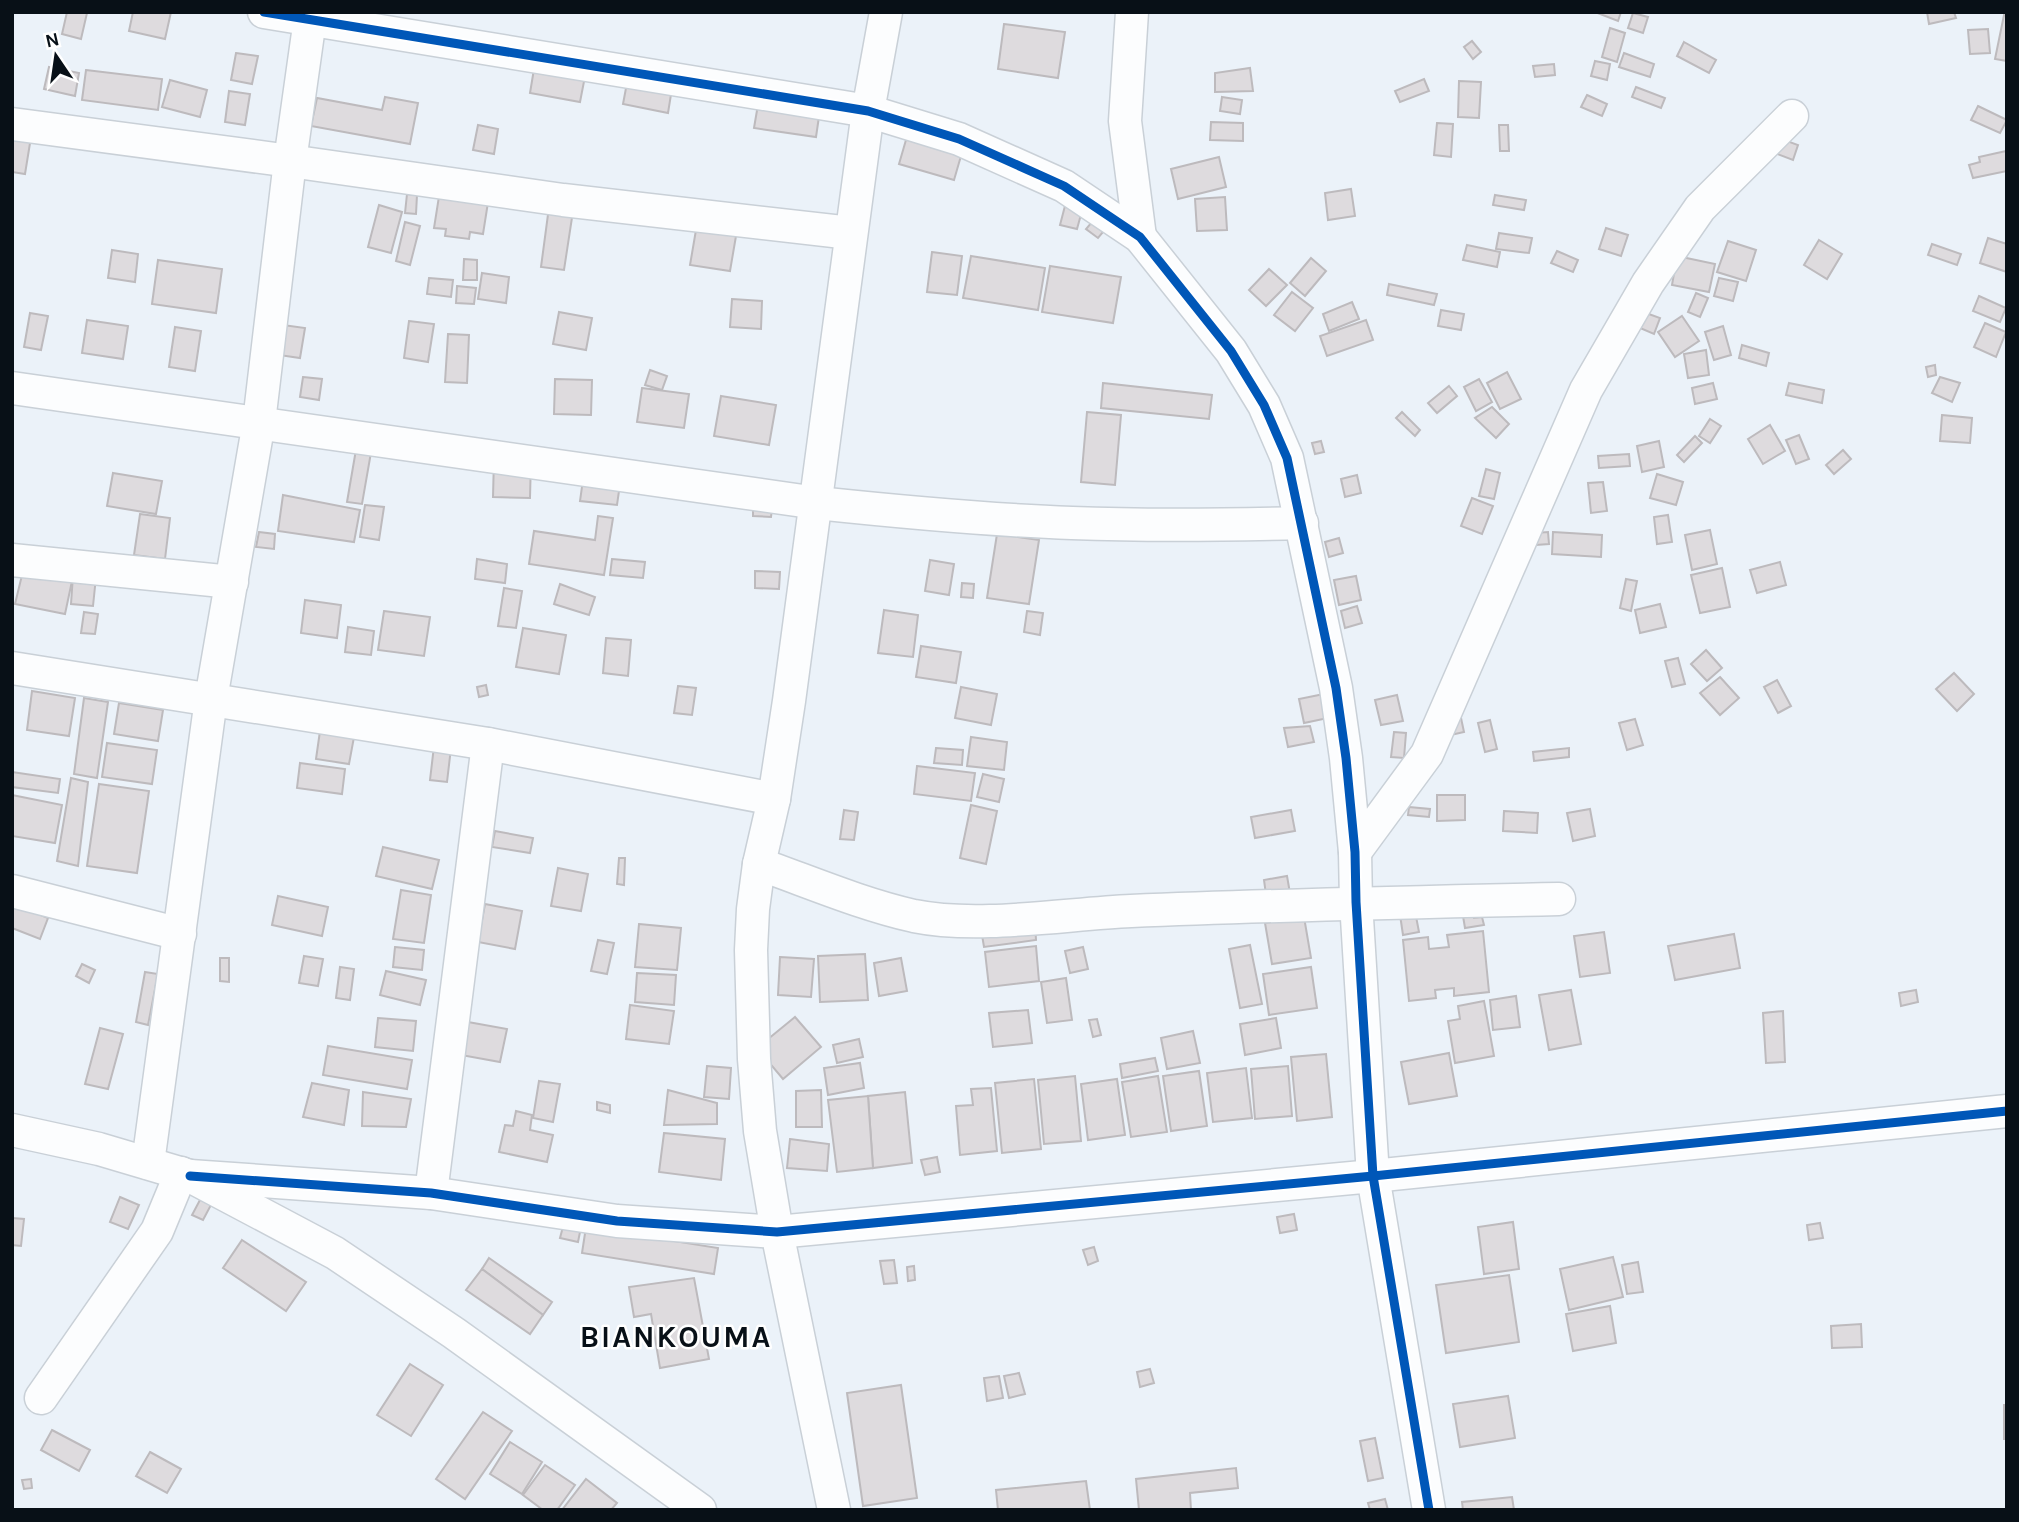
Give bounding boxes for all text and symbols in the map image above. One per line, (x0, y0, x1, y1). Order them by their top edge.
north arrow (21, 21, 91, 91)
text: N (43, 28, 62, 53)
district label: BIANKOUMA (580, 1319, 772, 1355)

